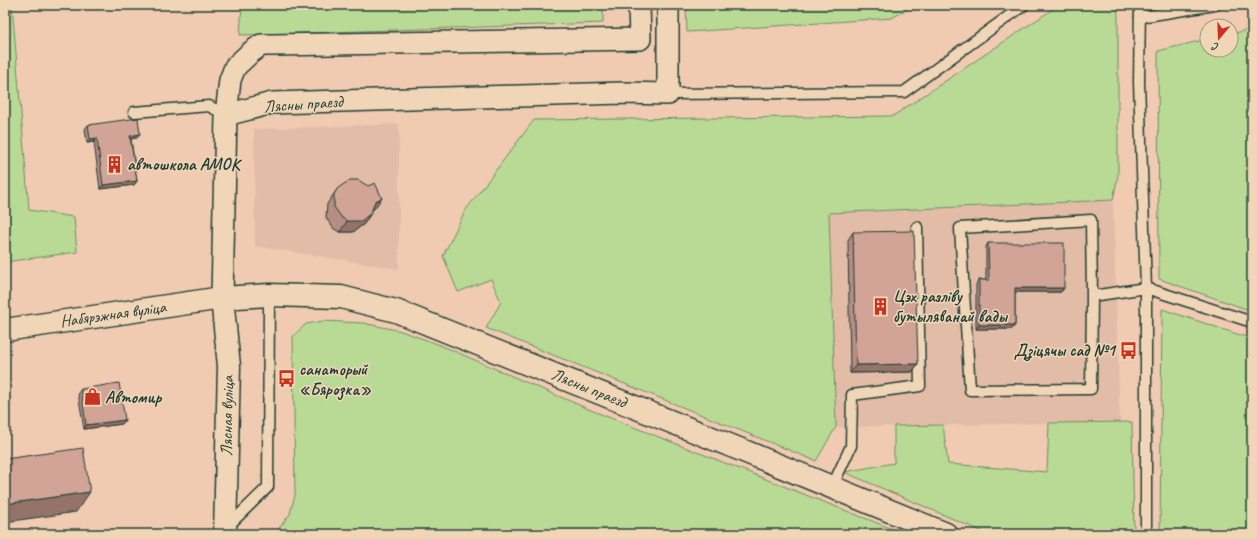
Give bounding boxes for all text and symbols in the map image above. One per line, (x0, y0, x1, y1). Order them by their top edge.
north arrow (1199, 18, 1239, 58)
text: С (1209, 39, 1221, 55)
street label: Лясны праезд (263, 91, 345, 117)
building icon: автошкола АМОК (104, 154, 124, 174)
place label: автошкола АМОК (127, 154, 242, 175)
place label: Цэх разліву бутыляванай вады (893, 286, 1008, 327)
street label: Набярэжная вуліца (59, 296, 169, 332)
building icon: Цэх разліву бутыляванай вады (870, 296, 890, 316)
place label: Дзіцячы сад №1 (1014, 340, 1117, 362)
bus stop icon: Дзіцячы сад №1 (1118, 340, 1138, 360)
place label: санаторый «Бярозка» (299, 359, 371, 401)
street label: Лясны праезд (548, 363, 631, 413)
bus stop icon: санаторый «Бярозка» (276, 369, 296, 389)
street label: Лясная вуліца (216, 374, 238, 456)
shop icon: Автомир (82, 387, 102, 407)
place label: Автомир (105, 387, 163, 408)

